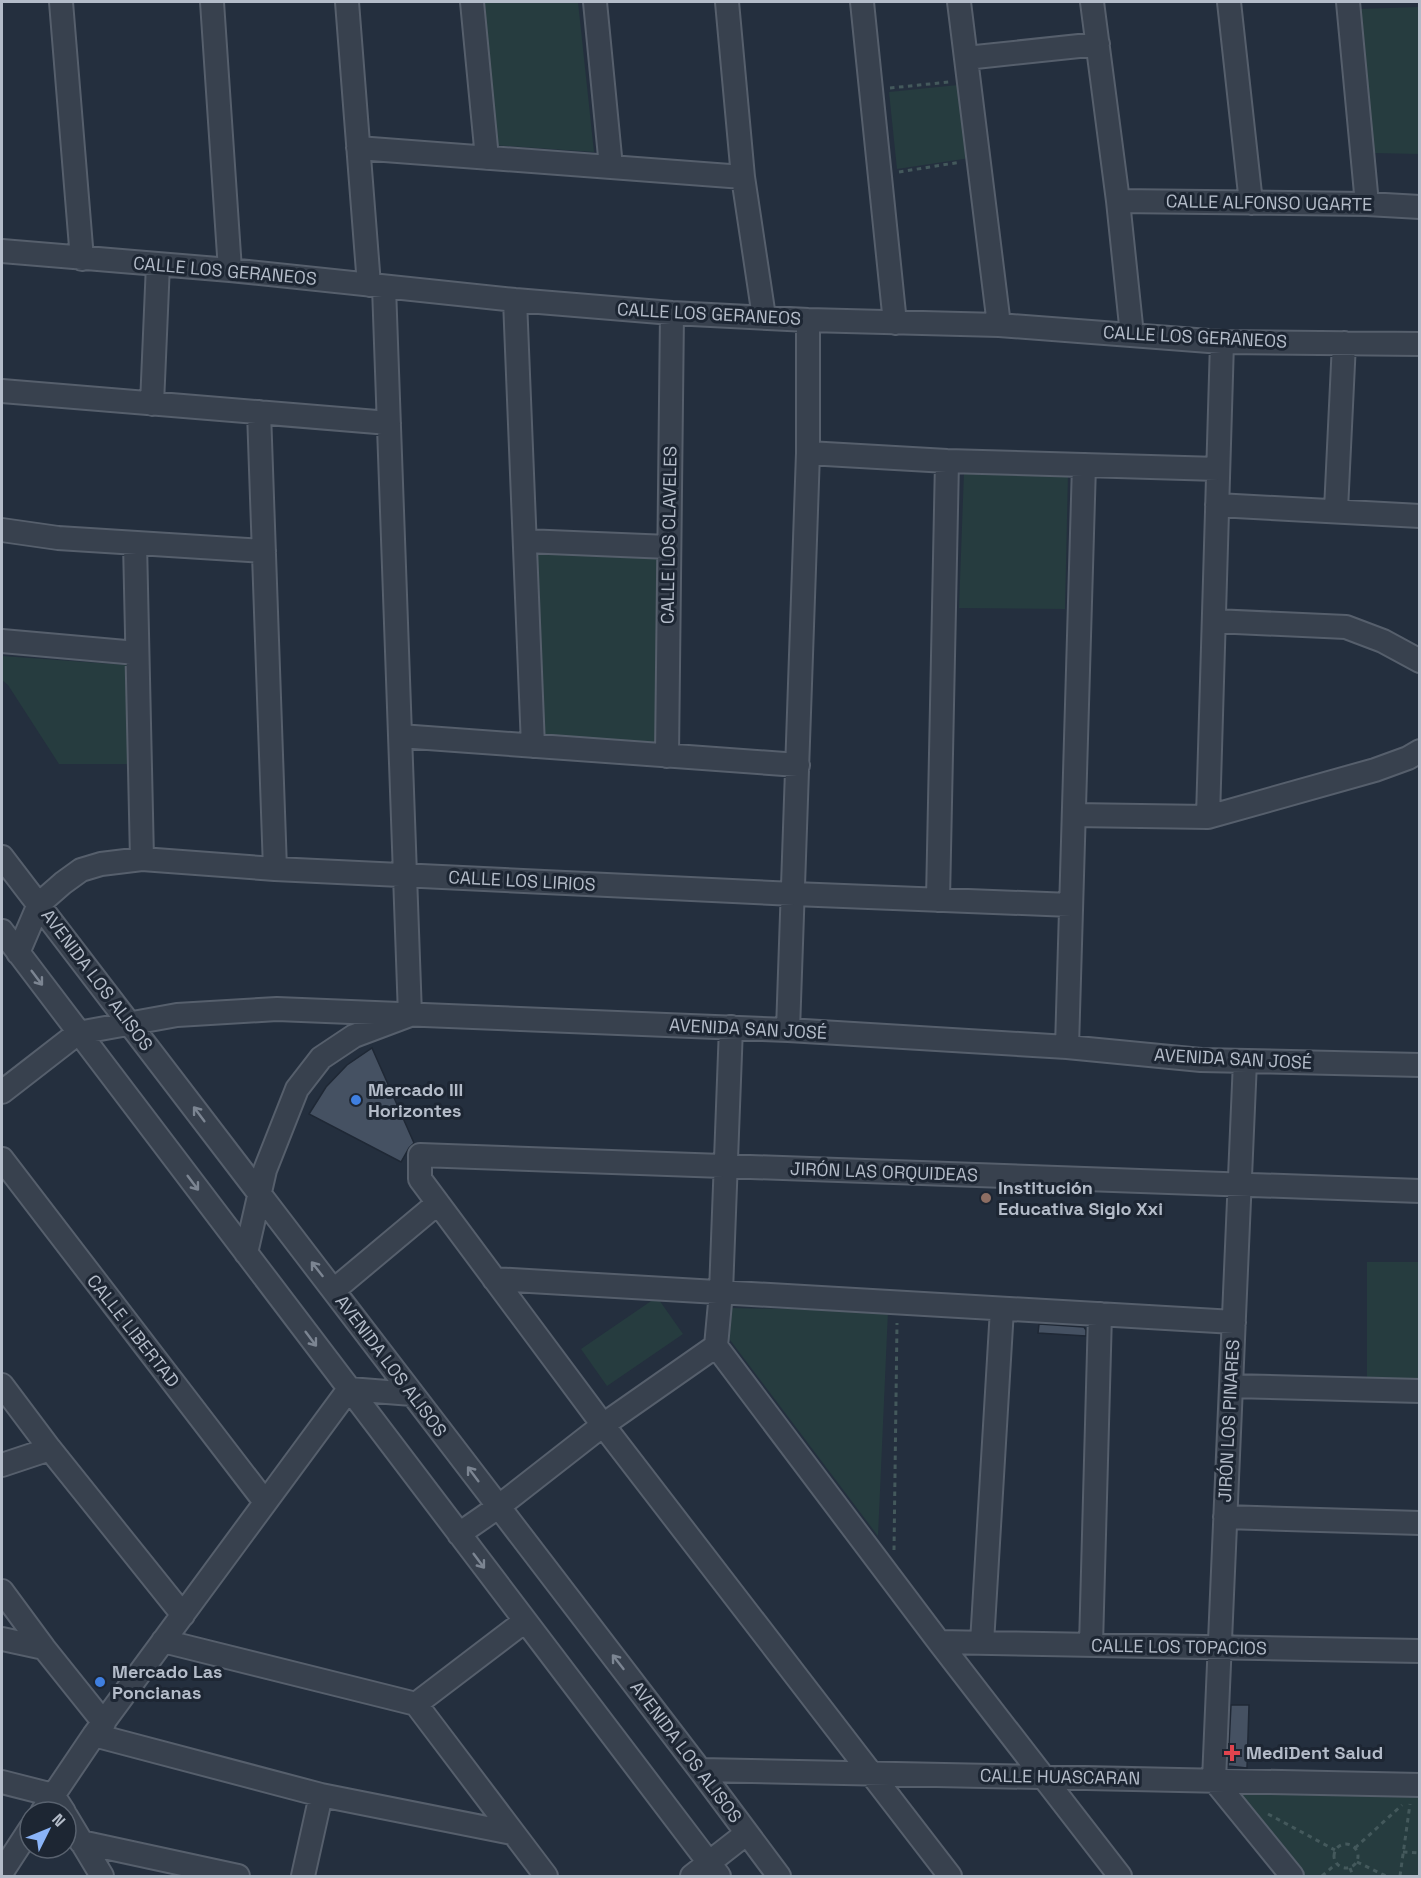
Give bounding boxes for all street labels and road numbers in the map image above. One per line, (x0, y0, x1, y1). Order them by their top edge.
street label: CALLE ALFONSO UGARTE (1166, 189, 1372, 216)
street label: CALLE LOS GERANEOS (132, 251, 318, 290)
street label: CALLE LOS GERANEOS (616, 297, 802, 330)
street label: CALLE LOS GERANEOS (1102, 320, 1288, 353)
street label: CALLE LOS CLAVELES (655, 446, 682, 624)
street label: CALLE LOS LIRIOS (448, 865, 596, 896)
street label: AVENIDA LOS ALISOS (36, 904, 158, 1055)
street label: AVENIDA SAN JOSÉ (669, 1013, 828, 1044)
street label: AVENIDA SAN JOSÉ (1154, 1043, 1313, 1074)
street label: JIRÓN LAS ORQUIDEAS (790, 1157, 978, 1186)
street label: CALLE LIBERTAD (82, 1270, 185, 1392)
street label: AVENIDA LOS ALISOS (330, 1290, 452, 1441)
street label: JIRÓN LOS PINARES (1213, 1339, 1244, 1503)
street label: CALLE LOS TOPACIOS (1091, 1633, 1267, 1660)
street label: AVENIDA LOS ALISOS (625, 1676, 747, 1827)
street label: CALLE HUASCARAN (980, 1764, 1140, 1789)

